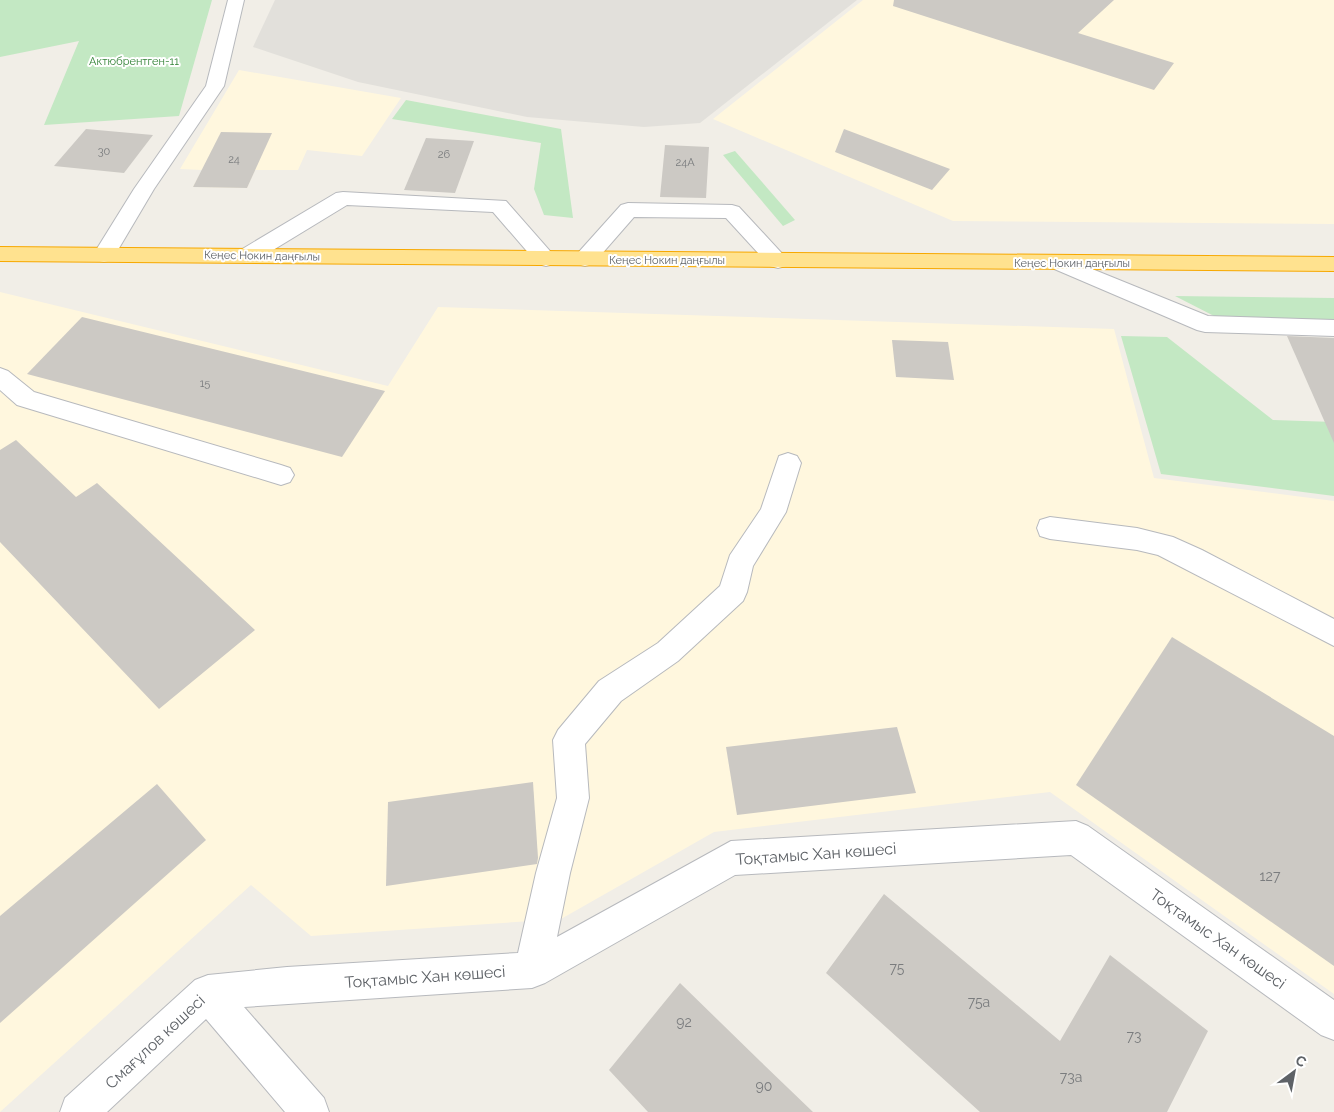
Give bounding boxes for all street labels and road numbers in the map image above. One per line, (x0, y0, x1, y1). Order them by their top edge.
street label: Кеңес Нокин даңғылы (204, 248, 320, 264)
street label: Кеңес Нокин даңғылы (609, 254, 725, 267)
street label: Кеңес Нокин даңғылы (1014, 257, 1130, 270)
street label: Тоқтамыс Хан көшесі (735, 839, 897, 869)
street label: Тоқтамыс Хан көшесі (1147, 885, 1289, 993)
street label: Тоқтамыс Хан көшесі (344, 962, 506, 992)
street label: Смағұлов көшесі (101, 991, 209, 1093)

